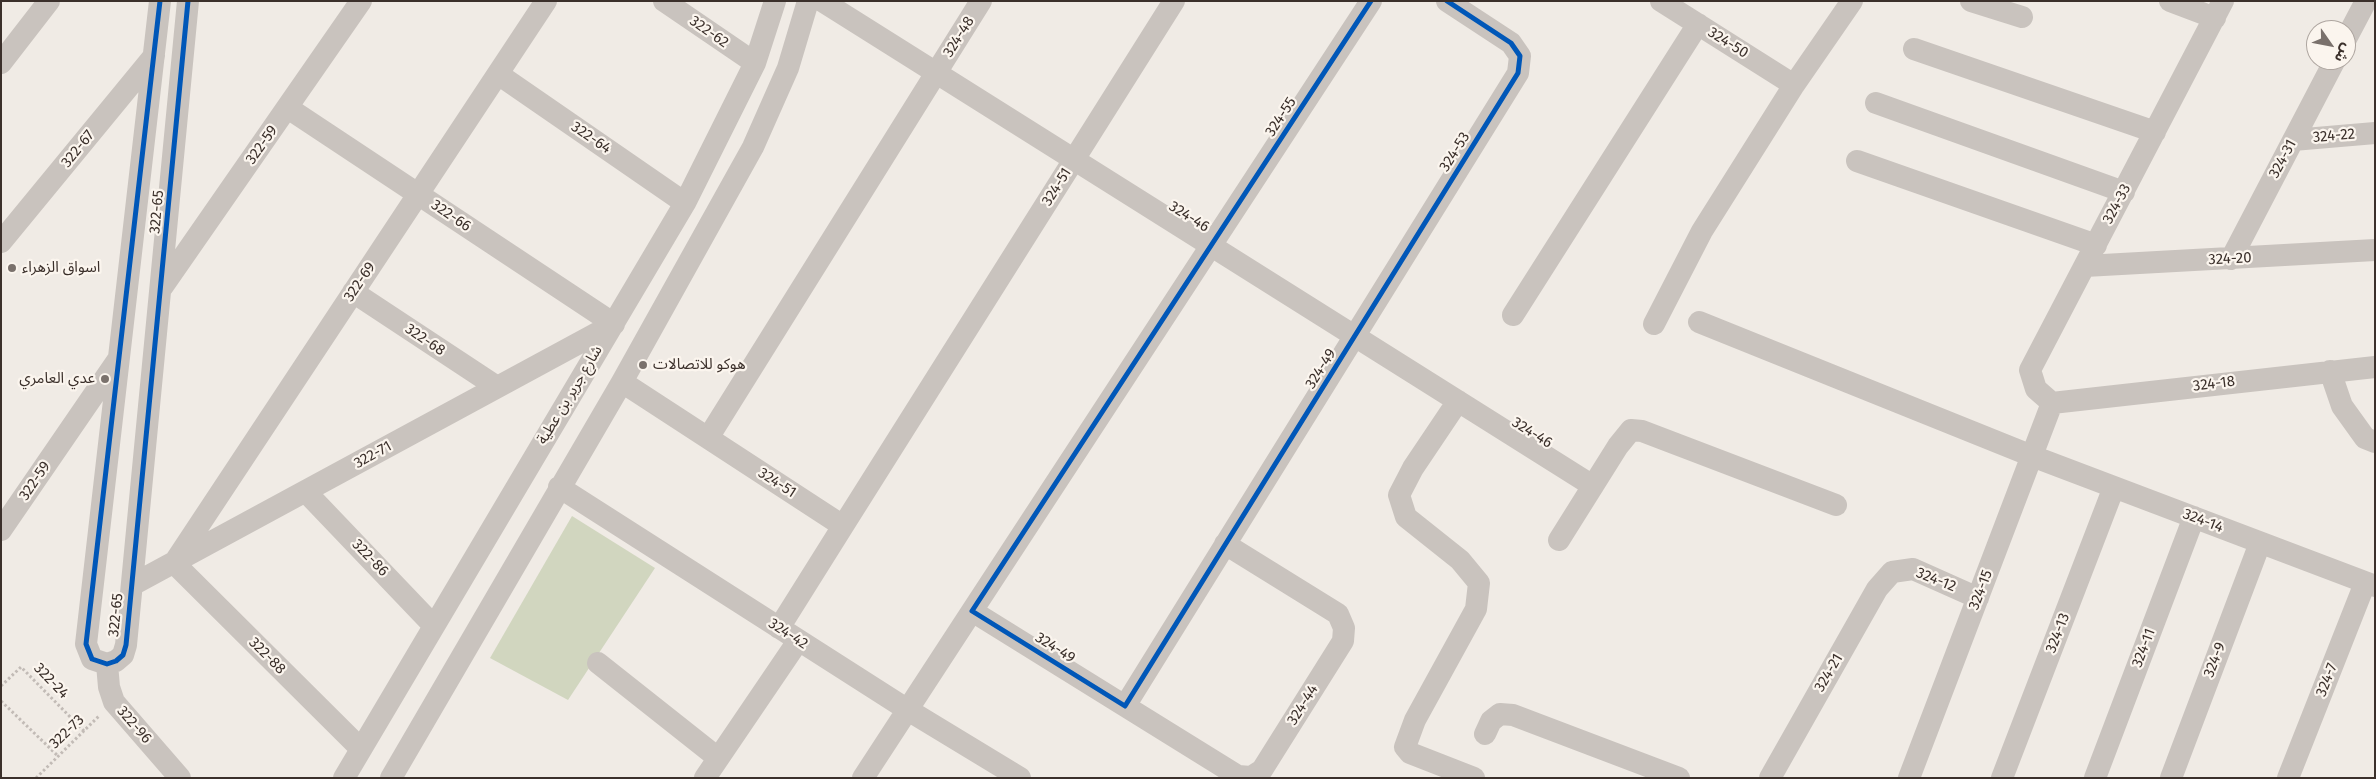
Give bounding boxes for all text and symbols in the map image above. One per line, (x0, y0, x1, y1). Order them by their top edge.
street label: 322-62 (686, 12, 732, 52)
street label: 324-48 (940, 13, 978, 61)
north arrow (2306, 20, 2356, 70)
street label: 324-50 (1705, 24, 1751, 62)
text: ش (2331, 40, 2356, 66)
street label: 324-55 (1262, 94, 1300, 140)
street label: 322-64 (568, 118, 614, 158)
street label: 322-59 (242, 122, 282, 168)
street label: 324-22 (2312, 125, 2356, 147)
street label: 322-67 (58, 127, 98, 171)
street label: 324-53 (1436, 129, 1474, 175)
street label: 324-31 (2265, 137, 2301, 181)
street label: 324-51 (1038, 165, 1076, 209)
street label: 324-33 (2099, 181, 2135, 227)
street label: 322-65 (146, 189, 168, 235)
street label: 322-66 (428, 196, 474, 236)
street label: 324-46 (1165, 198, 1213, 236)
street label: 324-20 (2208, 249, 2252, 269)
place label: اسواق الزهراء (22, 259, 100, 277)
street label: 322-69 (340, 259, 380, 305)
marker: اسواق الزهراء (6, 262, 18, 274)
street label: 322-68 (402, 320, 448, 360)
street label: شارع جرير بن عطية (533, 342, 607, 448)
street label: 324-49 (1302, 346, 1340, 392)
place label: هوكو للاتصالات (653, 356, 746, 374)
marker: هوكو للاتصالات (637, 359, 649, 371)
place label: عدي العامري (19, 370, 95, 388)
marker: عدي العامري (99, 373, 111, 385)
street label: 324-18 (2192, 373, 2236, 395)
street label: 324-46 (1508, 414, 1556, 452)
street label: 322-71 (351, 437, 395, 473)
street label: 322-59 (15, 458, 55, 504)
street label: 324-51 (755, 464, 799, 502)
street label: 324-14 (2180, 505, 2226, 537)
street label: 322-86 (348, 536, 392, 580)
street label: 324-12 (1914, 564, 1958, 596)
street label: 324-15 (1965, 567, 1997, 613)
street label: 322-65 (105, 592, 127, 638)
street label: 324-13 (2042, 610, 2074, 656)
street label: 324-42 (765, 615, 811, 653)
street label: 324-11 (2128, 626, 2160, 670)
street label: 324-49 (1032, 629, 1078, 667)
street label: 322-88 (245, 634, 289, 678)
street label: 324-9 (2200, 640, 2230, 680)
street label: 324-21 (1811, 651, 1847, 695)
street label: 322-24 (30, 660, 72, 702)
street label: 324-7 (2312, 661, 2342, 699)
street label: 324-44 (1284, 681, 1322, 729)
street label: 322-96 (113, 703, 155, 747)
street label: 322-73 (46, 711, 88, 753)

